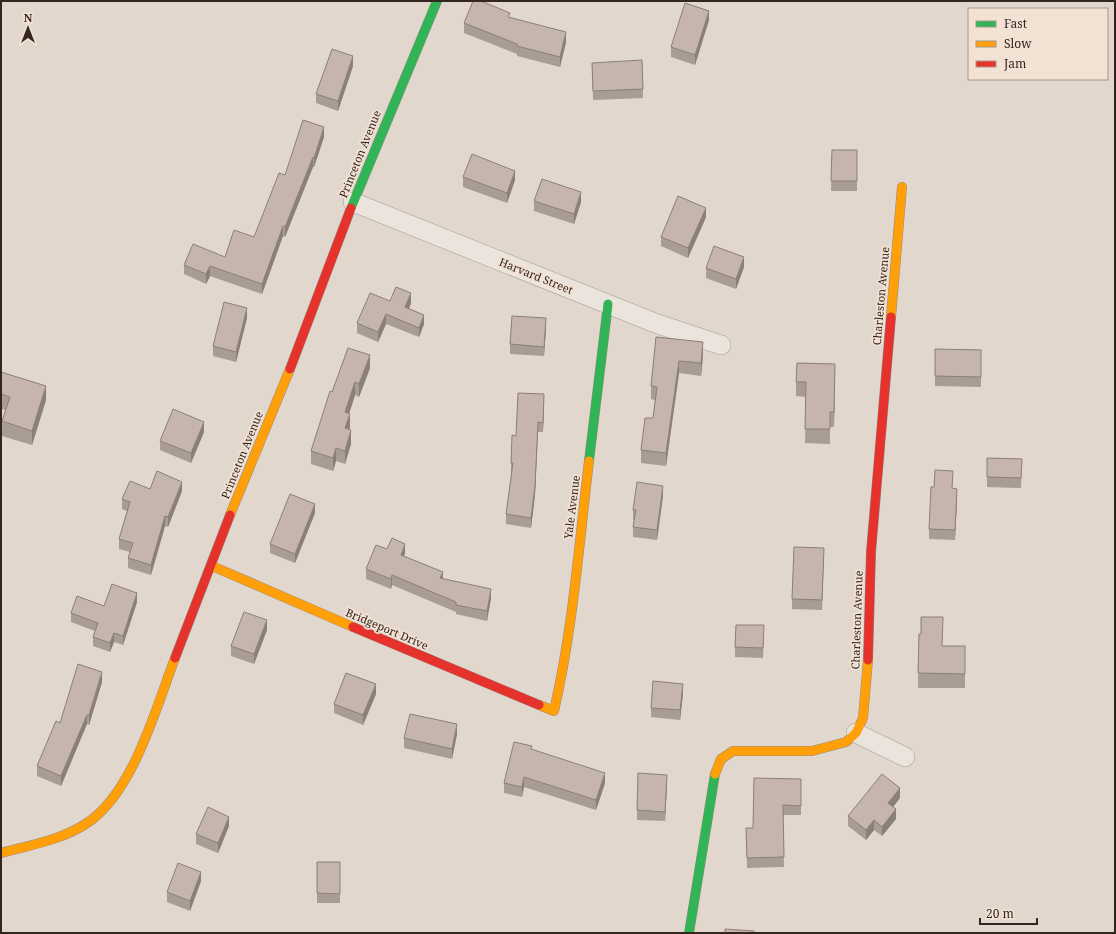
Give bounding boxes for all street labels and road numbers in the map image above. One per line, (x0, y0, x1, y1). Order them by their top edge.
street label: Princeton Avenue (335, 108, 384, 200)
street label: Charleston Avenue (869, 246, 892, 346)
street label: Harvard Street (497, 254, 575, 297)
street label: Princeton Avenue (217, 409, 266, 501)
street label: Yale Avenue (560, 474, 583, 541)
street label: Charleston Avenue (847, 570, 866, 670)
street label: Bridgeport Drive (344, 604, 431, 653)

